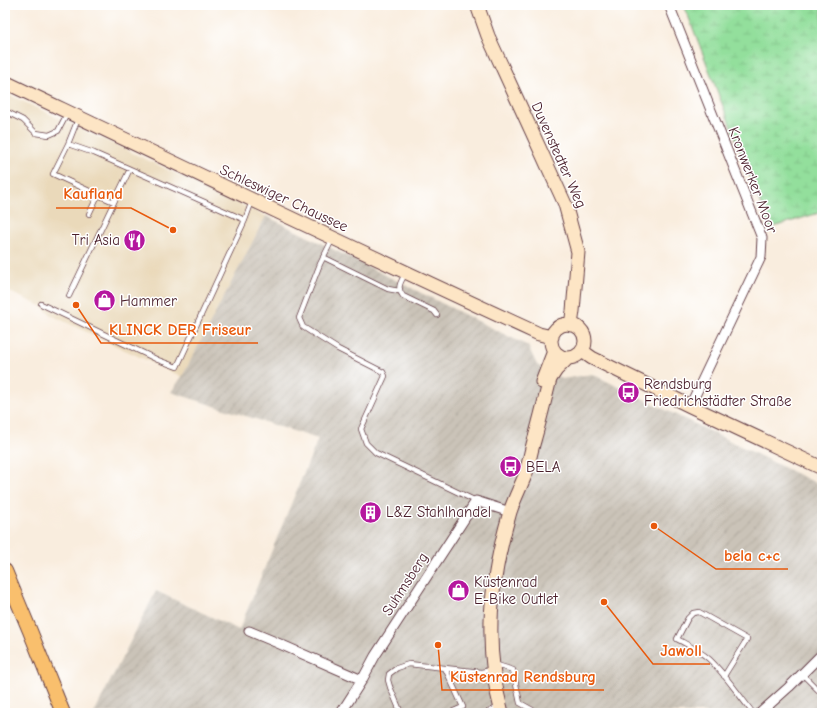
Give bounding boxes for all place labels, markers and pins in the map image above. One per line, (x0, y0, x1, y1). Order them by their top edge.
callout: Kaufland (56, 180, 131, 208)
restaurant icon: Tri Asia (122, 227, 148, 253)
place label: Tri Asia (72, 231, 120, 249)
shop icon: Hammer (91, 288, 117, 314)
place label: Hammer (120, 292, 177, 310)
callout: KLINCK DER Friseur (101, 315, 258, 343)
place label: Rendsburg Friedrichstädter Straße (644, 375, 792, 410)
bus stop icon: Rendsburg Friedrichstädter Straße (615, 380, 641, 406)
bus stop icon: BELA (498, 454, 524, 480)
place label: BELA (526, 458, 561, 476)
building icon: L&Z Stahlhandel (358, 499, 384, 525)
place label: L&Z Stahlhandel (386, 503, 491, 521)
callout: bela c+c (716, 541, 788, 569)
place label: Küstenrad E-Bike Outlet (474, 573, 559, 608)
shop icon: Küstenrad E-Bike Outlet (446, 578, 472, 604)
callout: Jawoll (653, 636, 710, 664)
callout: Küstenrad Rendsburg (442, 662, 604, 690)

